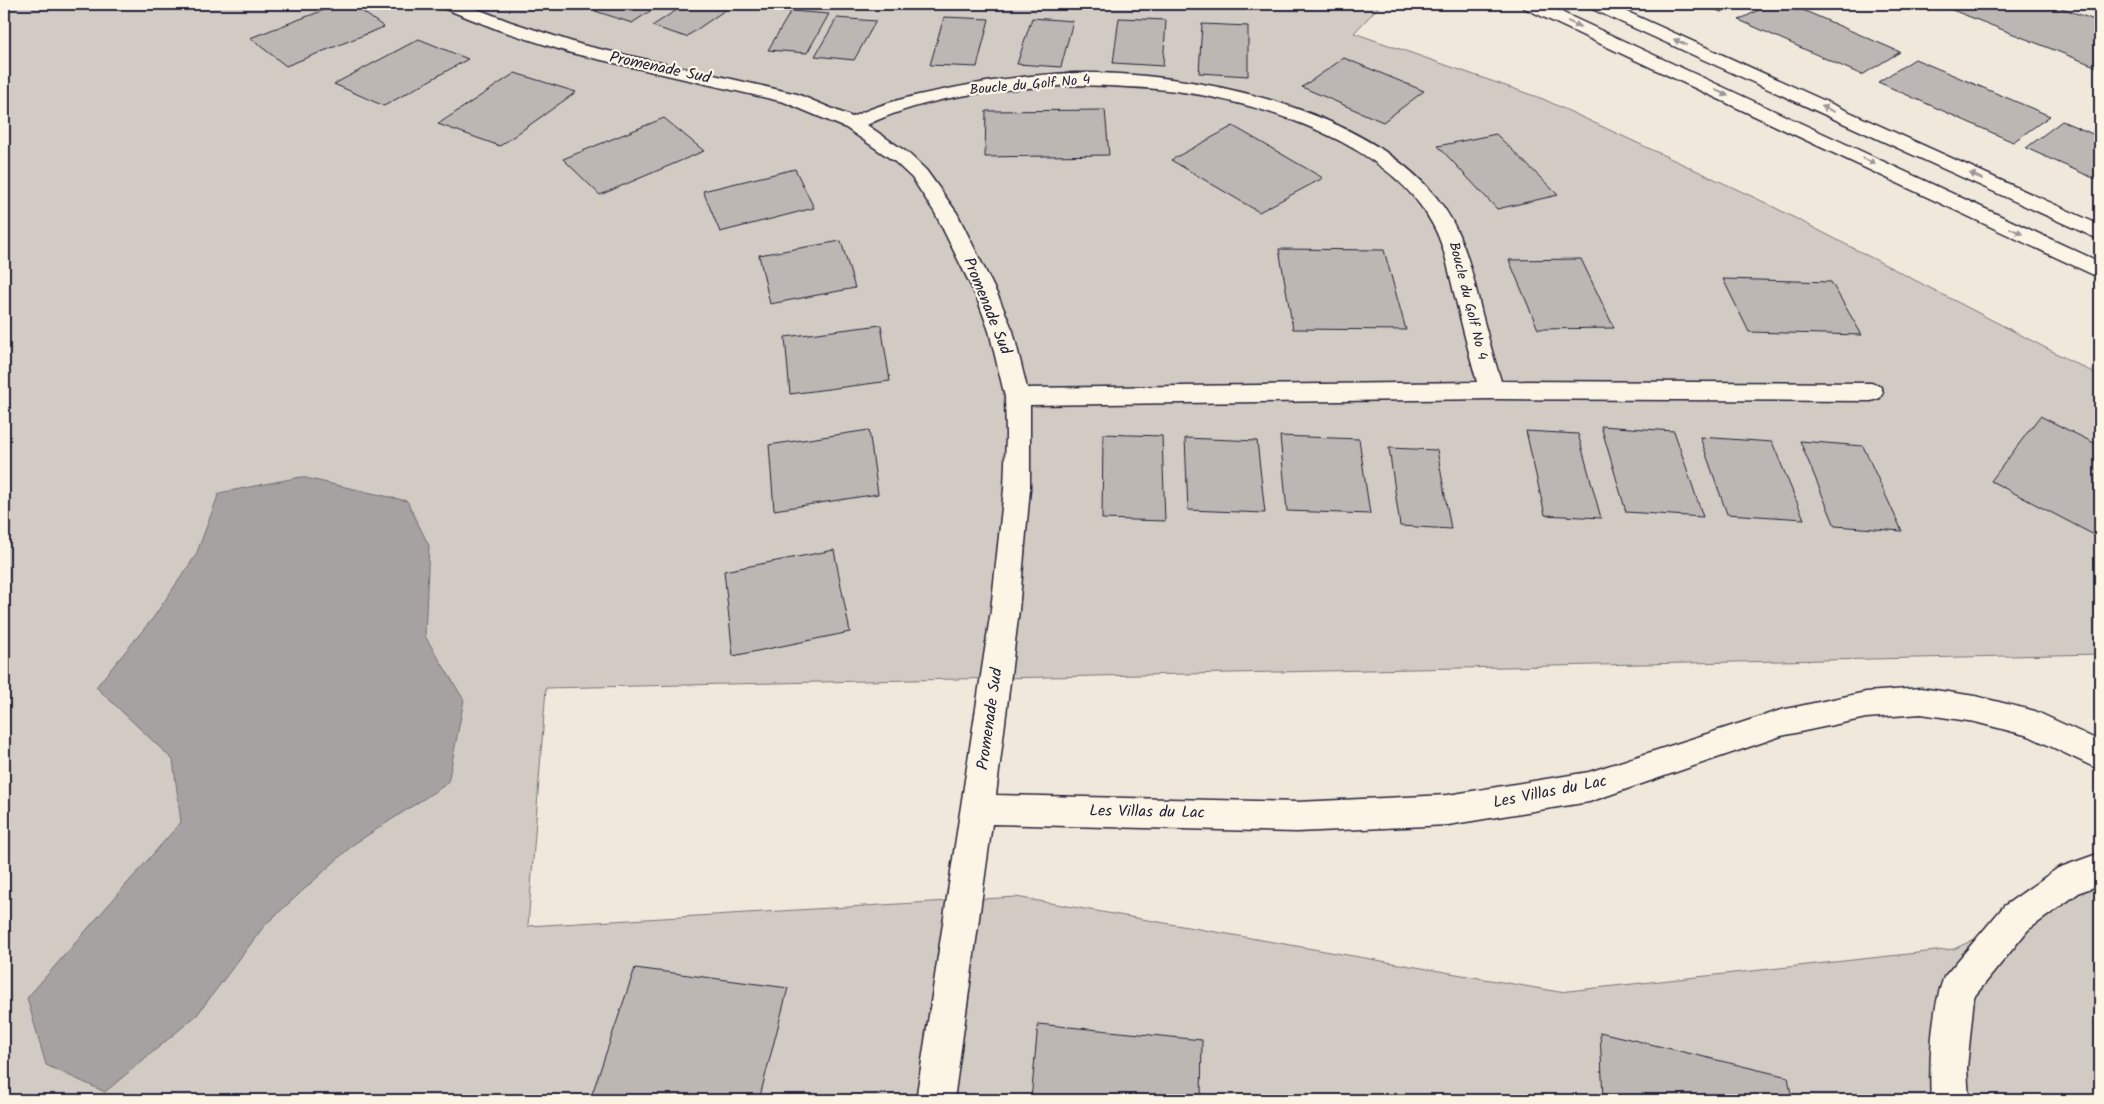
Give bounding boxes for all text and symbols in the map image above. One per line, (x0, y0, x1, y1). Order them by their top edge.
one-way arrow (1567, 21, 1581, 29)
one-way arrow (1673, 38, 1687, 46)
street label: Promenade Sud (607, 45, 714, 91)
street label: Boucle du Golf No 4 (969, 69, 1092, 101)
one-way arrow (1714, 88, 1729, 97)
one-way arrow (1821, 105, 1835, 113)
one-way arrow (1862, 158, 1876, 166)
one-way arrow (1969, 172, 1983, 180)
one-way arrow (2008, 227, 2023, 235)
street label: Boucle du Golf No 4 (1443, 240, 1493, 363)
street label: Promenade Sud (956, 254, 1018, 359)
street label: Promenade Sud (970, 665, 1010, 772)
street label: Les Villas du Lac (1491, 769, 1609, 815)
street label: Les Villas du Lac (1089, 798, 1205, 826)

